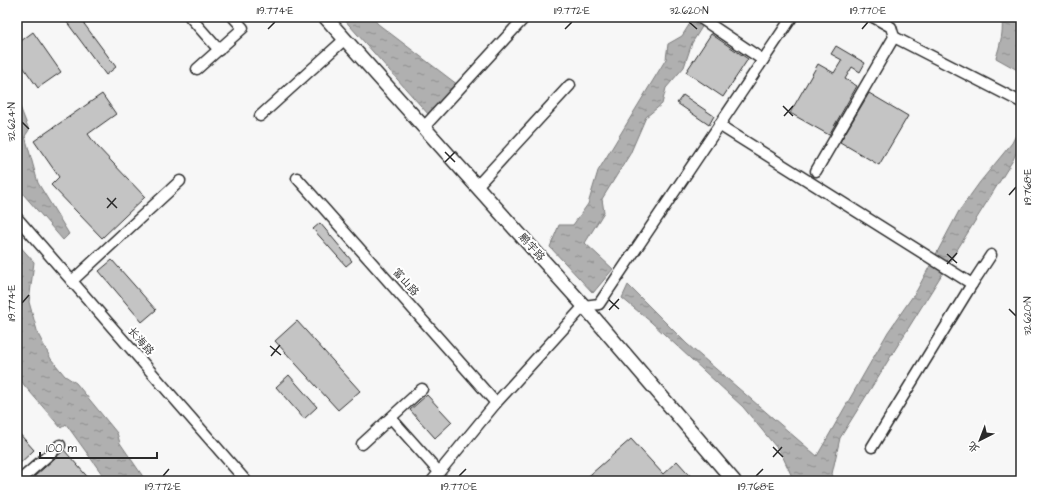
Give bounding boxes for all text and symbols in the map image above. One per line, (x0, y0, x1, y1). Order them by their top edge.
text: 119.774°E (257, 4, 294, 18)
text: 119.772°E (554, 4, 590, 18)
text: 32.620°N (670, 4, 708, 18)
text: 119.770°E (850, 4, 886, 18)
text: 32.624°N (5, 102, 19, 142)
text: 119.768°E (1021, 169, 1035, 205)
street label: 鹏宇路 (515, 230, 549, 264)
street label: 富山路 (389, 265, 423, 299)
text: 119.774°E (5, 284, 19, 321)
text: 32.620°N (1021, 297, 1035, 335)
street label: 长海路 (125, 324, 157, 358)
north arrow (960, 420, 1000, 460)
scale bar (40, 434, 157, 460)
text: 北 (965, 438, 983, 456)
text: 100 m (46, 440, 77, 457)
text: 119.772°E (145, 480, 181, 494)
text: 119.770°E (441, 480, 477, 494)
text: 119.768°E (738, 480, 774, 494)

